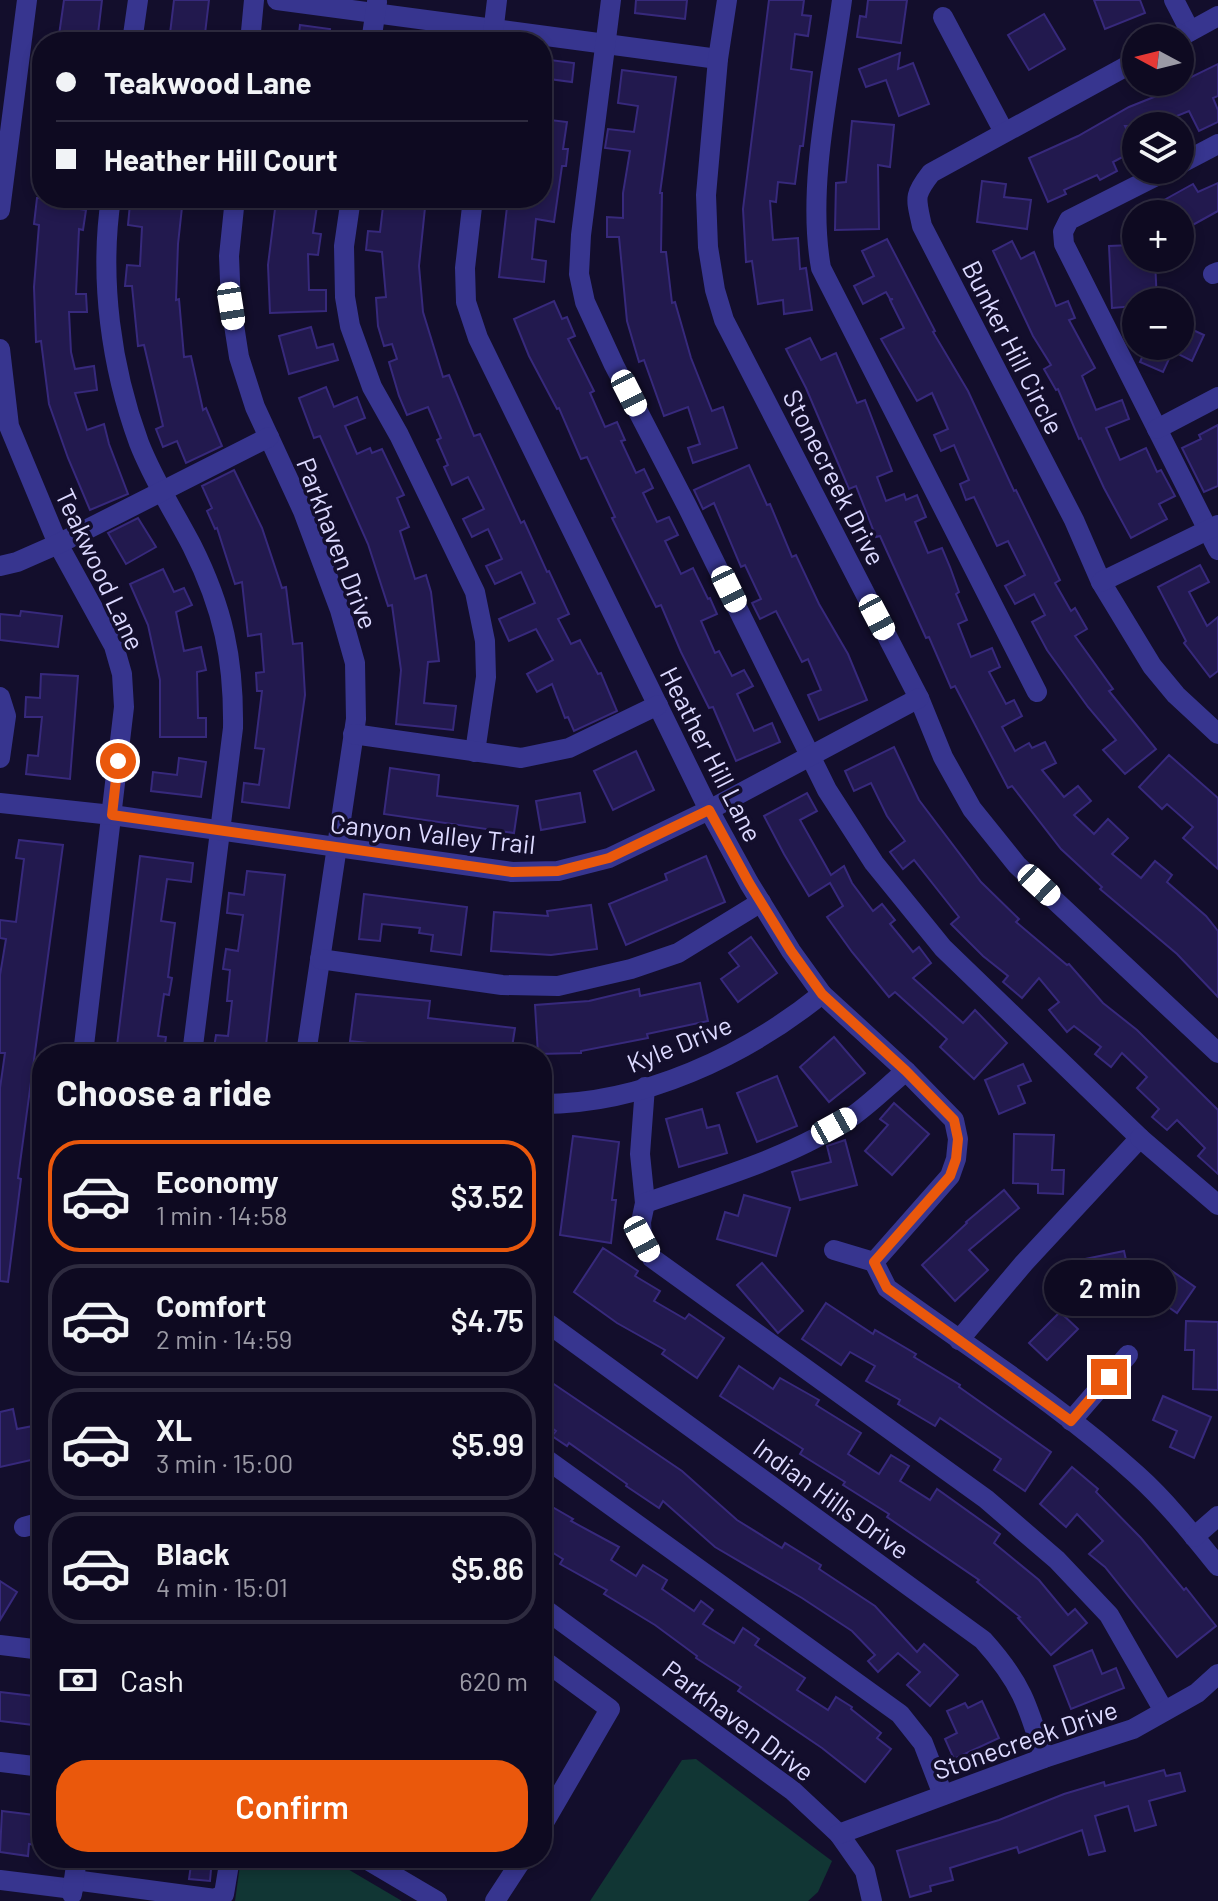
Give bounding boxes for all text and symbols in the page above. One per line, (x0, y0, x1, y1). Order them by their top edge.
north arrow (1122, 24, 1194, 96)
map controls (1122, 24, 1194, 360)
text: Teakwood Lane (104, 64, 312, 100)
button: layers (1122, 112, 1194, 184)
text: Heather Hill Court (104, 141, 338, 177)
button: + (1122, 200, 1194, 272)
street label: Bunker Hill Circle (957, 255, 1071, 439)
car (215, 280, 247, 332)
button: − (1122, 288, 1194, 360)
car (607, 366, 651, 420)
street label: Stonecreek Drive (777, 384, 893, 570)
street label: Parkhaven Drive (291, 453, 385, 633)
street label: Teakwood Lane (50, 483, 152, 655)
car (708, 562, 750, 616)
car (855, 590, 899, 644)
street label: Heather Hill Lane (655, 661, 769, 847)
route start (100, 743, 136, 779)
street label: Canyon Valley Trail (329, 807, 537, 859)
car (1013, 860, 1065, 910)
street label: Kyle Drive (622, 1008, 736, 1078)
text: Choose a ride (56, 1070, 272, 1113)
car (807, 1104, 861, 1148)
icon: car (60, 1160, 132, 1232)
text: Economy (156, 1163, 279, 1199)
text: $3.52 (450, 1178, 524, 1214)
text: 1 min · 14:58 (156, 1199, 287, 1230)
car (620, 1212, 664, 1266)
callout: 2 min (1043, 1261, 1175, 1317)
text: 2 min (1079, 1272, 1141, 1303)
icon: car (60, 1284, 132, 1356)
text: Comfort (156, 1287, 266, 1323)
text: $4.75 (451, 1302, 524, 1338)
text: 2 min · 14:59 (156, 1323, 292, 1354)
route end (1091, 1359, 1127, 1395)
icon: car (60, 1408, 132, 1480)
text: XL (156, 1411, 192, 1447)
text: $5.99 (451, 1426, 524, 1462)
street label: Indian Hills Drive (748, 1431, 916, 1565)
text: 3 min · 15:00 (156, 1447, 293, 1478)
icon: car (60, 1532, 132, 1604)
text: Black (156, 1535, 230, 1571)
text: $5.86 (451, 1550, 524, 1586)
text: 4 min · 15:01 (156, 1571, 288, 1602)
street label: Parkhaven Drive (657, 1653, 821, 1787)
icon: cash (56, 1658, 100, 1702)
text: Cash (120, 1662, 184, 1698)
text: 620 m (459, 1665, 528, 1696)
street label: Stonecreek Drive (929, 1693, 1121, 1785)
button: Confirm (56, 1760, 528, 1852)

